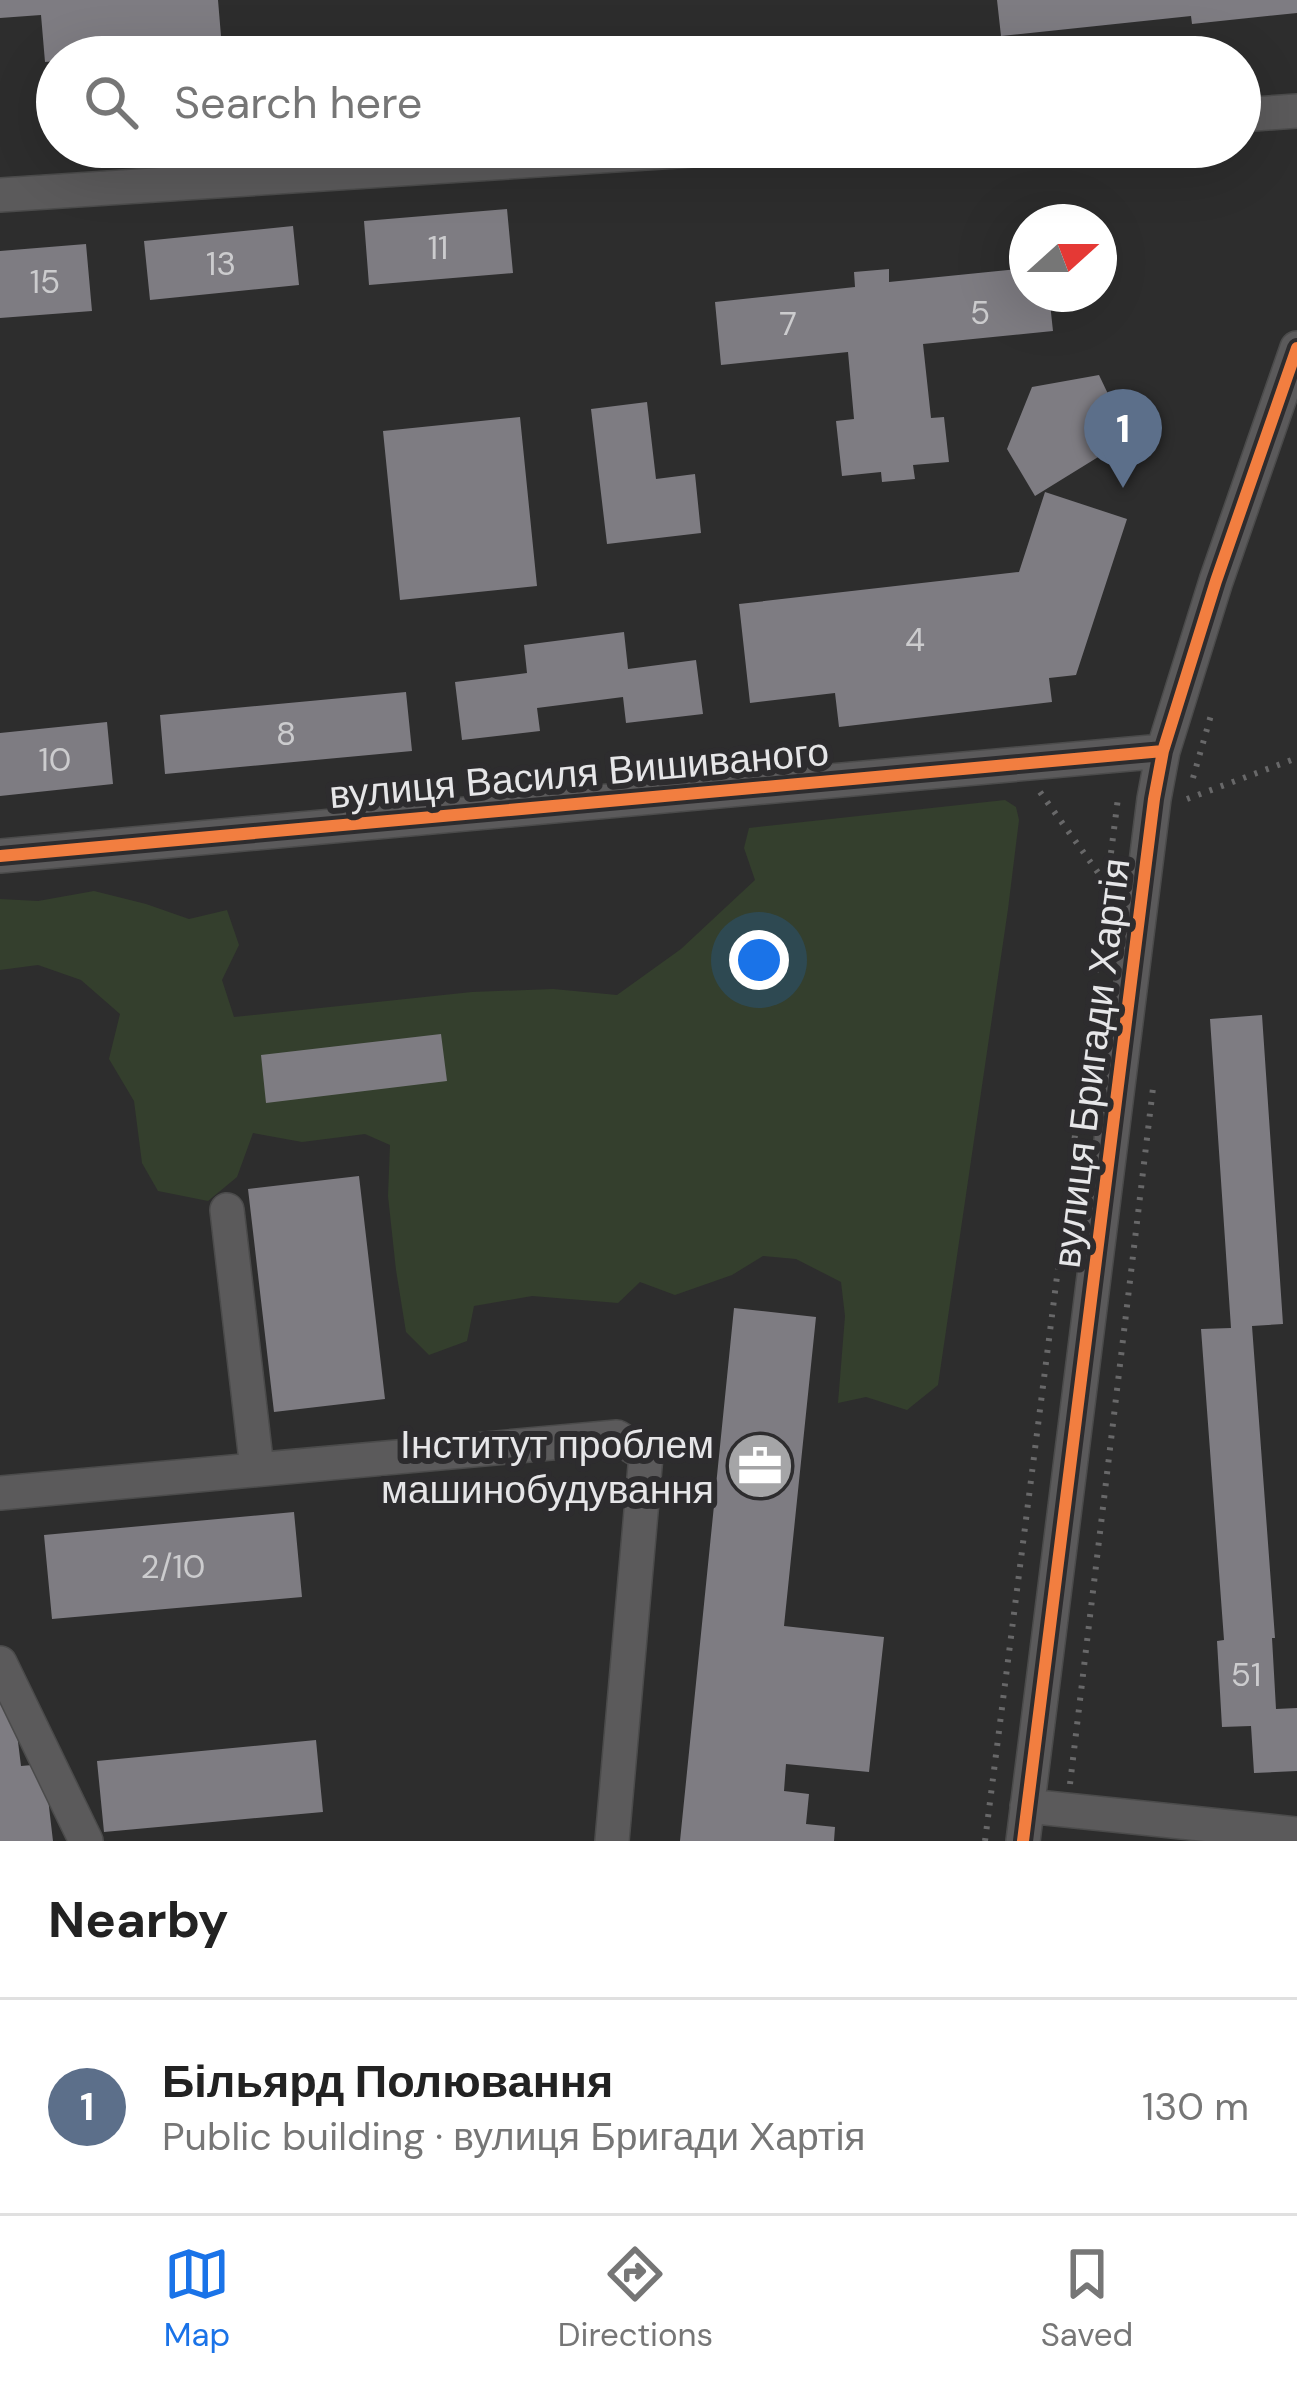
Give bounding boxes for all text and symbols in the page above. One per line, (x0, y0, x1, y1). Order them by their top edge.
search box (36, 36, 1261, 168)
icon: search (78, 69, 144, 135)
text: Search here (174, 73, 422, 132)
north arrow (1009, 204, 1117, 312)
house number: 11 (428, 226, 448, 269)
house number: 13 (206, 242, 236, 285)
house number: 15 (30, 260, 60, 303)
house number: 5 (970, 291, 990, 334)
house number: 7 (779, 302, 797, 345)
pin: 1 (1084, 389, 1162, 488)
house number: 4 (905, 618, 925, 661)
house number: 8 (276, 712, 296, 755)
street label: вулиця Василя Вишиваного (327, 726, 831, 820)
house number: 10 (39, 738, 71, 781)
street label: вулиця Бригади Хартія (1041, 855, 1141, 1271)
your location (729, 930, 789, 990)
place label: Інститут проблем машинобудування (381, 1419, 714, 1515)
office icon: Інститут проблем машинобудування (725, 1431, 795, 1501)
house number: 2/10 (141, 1545, 205, 1588)
house number: 51 (1231, 1653, 1261, 1696)
text: Nearby (48, 1886, 229, 1953)
text: Більярд Полювання (162, 2052, 613, 2111)
text: 1 (80, 2081, 94, 2132)
text: 130 m (1142, 2081, 1249, 2132)
text: Public building · вулиця Бригади Хартія (162, 2111, 865, 2162)
tab: Map (164, 2241, 230, 2356)
tab: Directions (558, 2241, 713, 2356)
tab: Saved (1041, 2241, 1133, 2356)

